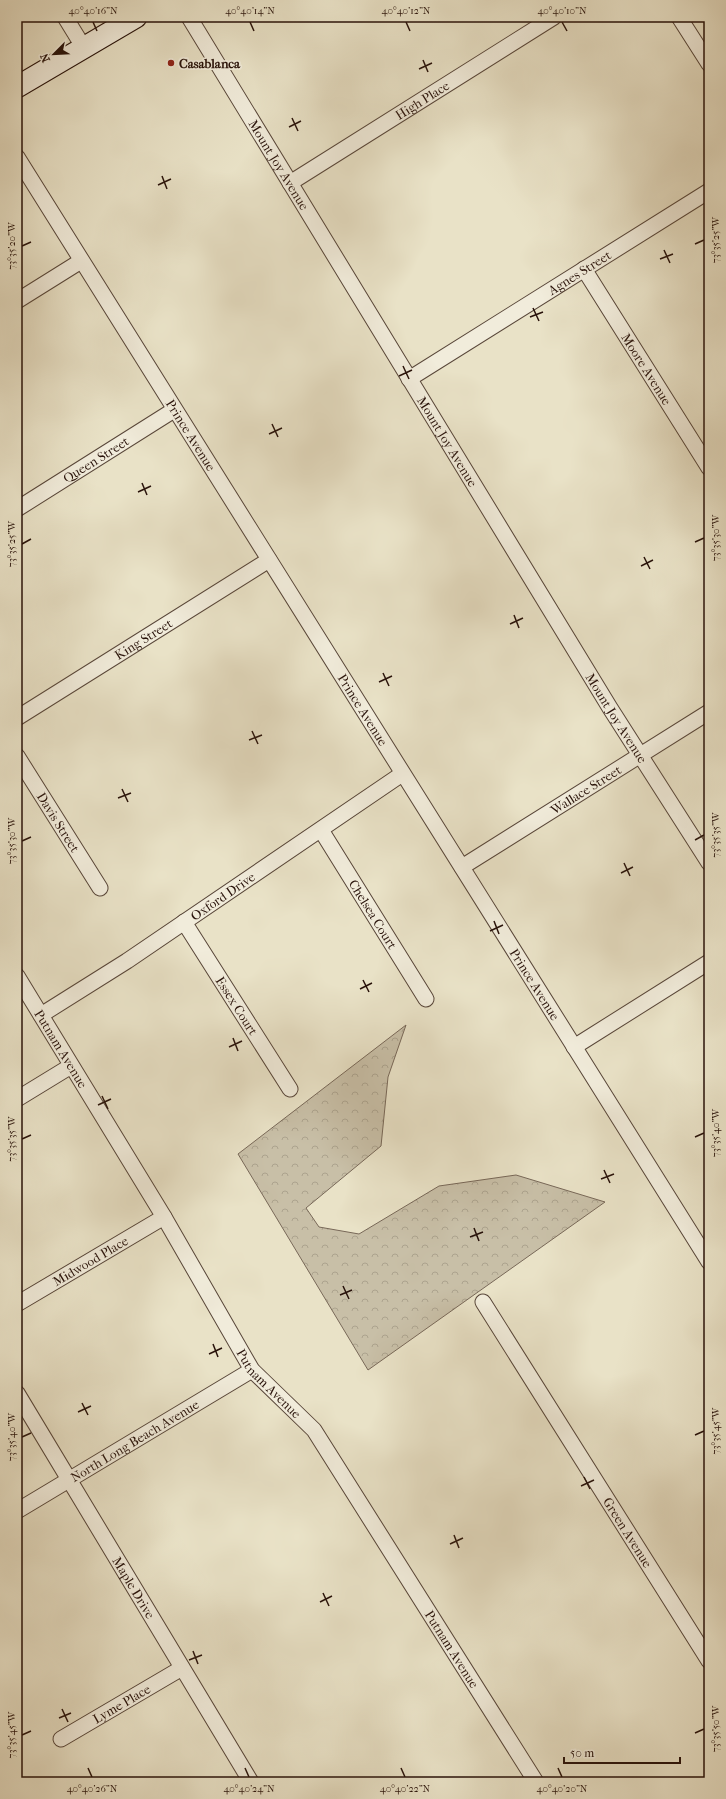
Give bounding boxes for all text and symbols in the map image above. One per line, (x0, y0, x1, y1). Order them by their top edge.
text: 40°40'16"N (68, 5, 118, 17)
text: 40°40'14"N (225, 5, 275, 17)
text: 40°40'12"N (382, 5, 431, 17)
text: 40°40'10"N (537, 5, 587, 17)
north arrow (34, 34, 74, 74)
text: N (37, 51, 53, 64)
place label: Casablanca (179, 56, 241, 71)
marker: Casablanca (166, 58, 176, 68)
street label: High Place (392, 77, 452, 122)
street label: Mount Joy Avenue (246, 117, 313, 213)
text: 73°35'25"W (710, 216, 722, 263)
text: 73°35'20"W (6, 221, 18, 270)
street label: Agnes Street (544, 247, 614, 298)
street label: Moore Avenue (619, 330, 675, 408)
street label: Mount Joy Avenue (414, 394, 481, 490)
street label: Prince Avenue (163, 396, 219, 474)
street label: Queen Street (60, 433, 132, 486)
text: 73°35'30"W (710, 514, 722, 561)
text: 73°35'25"W (6, 520, 18, 567)
street label: King Street (112, 615, 175, 662)
street label: Mount Joy Avenue (583, 670, 651, 766)
street label: Prince Avenue (335, 671, 391, 749)
street label: Wallace Street (547, 761, 624, 818)
street label: Davis Street (34, 789, 83, 855)
text: 73°35'35"W (710, 811, 722, 858)
text: 73°35'30"W (6, 817, 18, 864)
street label: Oxford Drive (187, 869, 258, 923)
street label: Chelsea Court (346, 877, 401, 952)
street label: Prince Avenue (507, 946, 563, 1023)
street label: Essex Court (213, 974, 261, 1038)
street label: Putnam Avenue (32, 1007, 91, 1091)
text: 73°35'40"W (710, 1108, 722, 1157)
text: 73°35'35"W (6, 1115, 18, 1162)
street label: Midwood Place (50, 1232, 131, 1289)
street label: Putnam Avenue (234, 1346, 305, 1421)
street label: North Long Beach Avenue (68, 1396, 202, 1485)
text: 73°35'45"W (710, 1406, 722, 1454)
text: 73°35'40"W (6, 1412, 18, 1461)
street label: Green Avenue (600, 1494, 656, 1570)
street label: Maple Drive (110, 1554, 159, 1622)
street label: Putnam Avenue (422, 1607, 483, 1691)
street label: Lyme Place (90, 1681, 153, 1726)
text: 73°35'50"W (710, 1704, 722, 1752)
text: 73°35'45"W (6, 1710, 18, 1758)
scale bar (564, 1739, 680, 1765)
text: 50 m (570, 1746, 594, 1760)
text: 40°40'26"N (67, 1783, 118, 1795)
text: 40°40'24"N (223, 1783, 275, 1795)
text: 40°40'22"N (380, 1783, 431, 1795)
text: 40°40'20"N (537, 1783, 588, 1795)

